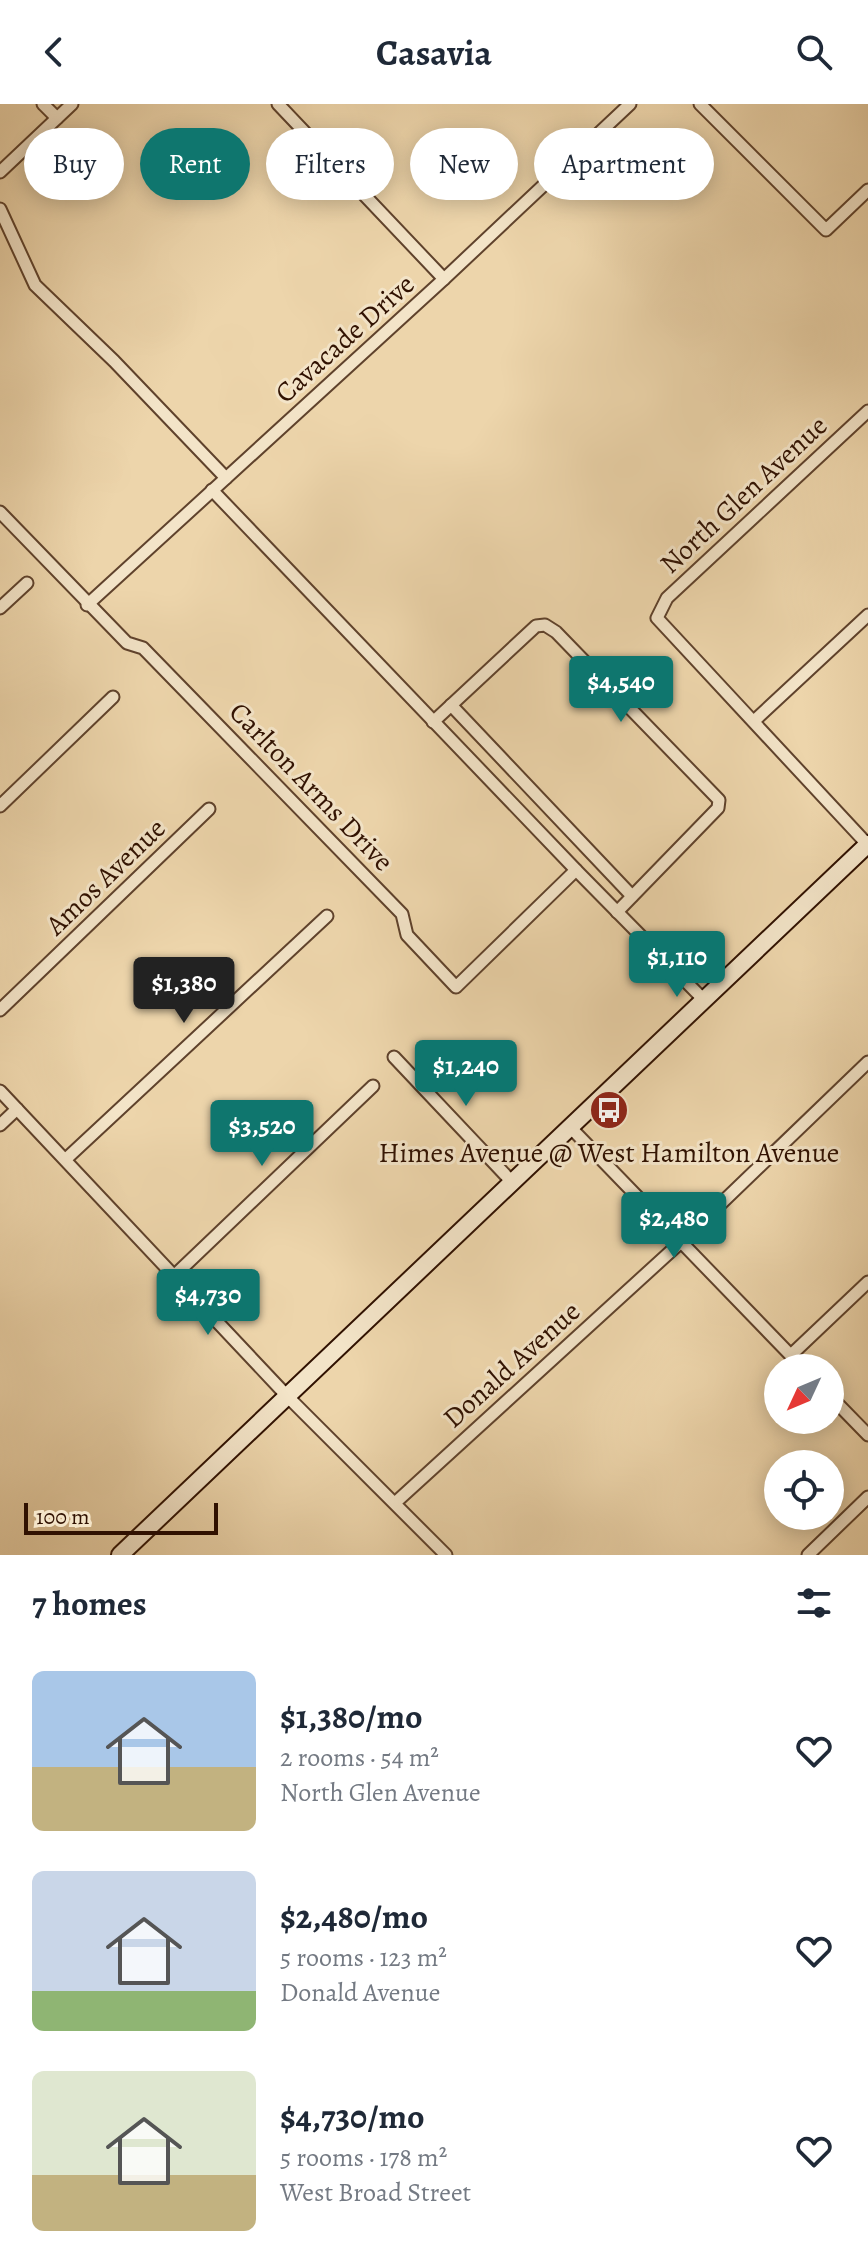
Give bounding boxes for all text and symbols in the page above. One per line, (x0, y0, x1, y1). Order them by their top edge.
text: Casavia (376, 28, 492, 77)
icon: back (32, 30, 76, 74)
icon: search (792, 30, 836, 74)
chip: Buy (24, 128, 124, 200)
chip: Rent (140, 128, 250, 200)
chip: Filters (266, 128, 394, 200)
chip: New (410, 128, 518, 200)
chip: Apartment (534, 128, 714, 200)
street label: Cavacade Drive (267, 266, 423, 412)
street label: North Glen Avenue (652, 407, 836, 582)
pin: $4,540 (556, 656, 686, 724)
text: $4,540 (587, 664, 655, 699)
street label: Carlton Arms Drive (221, 694, 402, 880)
street label: Amos Avenue (37, 810, 174, 944)
pin: $1,110 (612, 931, 742, 999)
text: $1,110 (647, 939, 707, 974)
pin: $1,380 (119, 957, 249, 1025)
text: $1,380 (151, 965, 217, 1000)
pin: $1,240 (401, 1040, 531, 1108)
text: $1,240 (433, 1048, 499, 1083)
bus stop icon: Himes Avenue @ West Hamilton Avenue (588, 1089, 630, 1131)
pin: $3,520 (197, 1100, 327, 1168)
text: $3,520 (228, 1108, 296, 1143)
place label: Himes Avenue @ West Hamilton Avenue (379, 1134, 839, 1172)
pin: $2,480 (609, 1192, 739, 1260)
text: $2,480 (639, 1200, 709, 1235)
pin: $4,730 (143, 1269, 273, 1337)
text: $4,730 (175, 1277, 241, 1312)
street label: Donald Avenue (435, 1293, 589, 1437)
north arrow (764, 1354, 844, 1434)
map controls (764, 1354, 844, 1530)
button: locate (764, 1450, 844, 1530)
scale bar (24, 1499, 218, 1535)
text: 100 m (36, 1502, 90, 1532)
text: 7 homes (32, 1580, 147, 1627)
icon: filters (792, 1581, 836, 1625)
text: $1,380/mo (280, 1693, 422, 1740)
icon: home (96, 1703, 192, 1799)
icon: heart (792, 1729, 836, 1773)
text: 2 rooms · 54 m² (280, 1740, 439, 1775)
text: North Glen Avenue (280, 1775, 481, 1810)
text: $2,480/mo (280, 1893, 428, 1940)
icon: home (96, 1903, 192, 1999)
icon: heart (792, 1929, 836, 1973)
text: 5 rooms · 123 m² (280, 1940, 447, 1975)
text: Donald Avenue (280, 1975, 440, 2010)
text: $4,730/mo (280, 2093, 424, 2140)
icon: home (96, 2103, 192, 2199)
icon: heart (792, 2129, 836, 2173)
text: 5 rooms · 178 m² (280, 2140, 447, 2175)
text: West Broad Street (280, 2175, 471, 2210)

